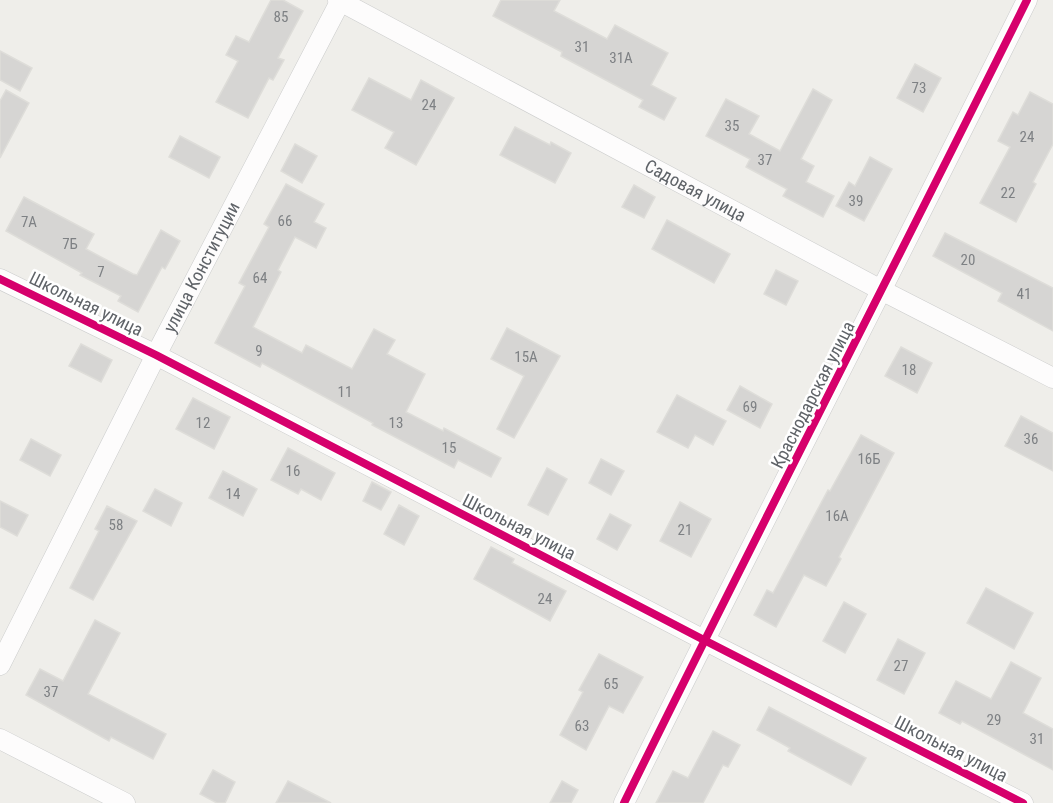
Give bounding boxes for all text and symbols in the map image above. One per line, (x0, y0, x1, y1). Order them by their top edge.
house number: 85 (274, 8, 288, 26)
house number: 31 (575, 38, 589, 56)
house number: 31А (609, 49, 633, 67)
house number: 73 (912, 79, 926, 97)
house number: 24 (422, 96, 436, 114)
house number: 35 (725, 117, 739, 135)
house number: 24 (1020, 128, 1034, 146)
house number: 37 (758, 151, 772, 169)
street label: Садовая улица (641, 155, 750, 226)
house number: 22 (1001, 184, 1015, 202)
house number: 39 (849, 192, 863, 210)
street label: улица Конституции (159, 198, 244, 336)
house number: 66 (278, 212, 292, 230)
house number: 7А (21, 213, 37, 231)
house number: 7Б (62, 235, 78, 253)
house number: 20 (961, 251, 975, 269)
house number: 7 (97, 263, 105, 281)
street label: Школьная улица (26, 267, 147, 340)
house number: 64 (253, 269, 267, 287)
house number: 41 (1017, 285, 1031, 303)
street label: Краснодарская улица (766, 318, 859, 472)
house number: 9 (255, 342, 263, 360)
house number: 15А (514, 348, 538, 366)
house number: 18 (902, 361, 916, 379)
house number: 11 (338, 383, 352, 401)
house number: 69 (743, 398, 757, 416)
house number: 12 (196, 414, 210, 432)
house number: 13 (389, 414, 403, 432)
house number: 36 (1024, 430, 1038, 448)
house number: 15 (442, 439, 456, 457)
house number: 16Б (857, 450, 881, 468)
house number: 16 (286, 462, 300, 480)
house number: 14 (226, 485, 240, 503)
street label: Школьная улица (459, 489, 579, 564)
house number: 16А (825, 507, 849, 525)
house number: 58 (109, 516, 123, 534)
house number: 21 (678, 521, 692, 539)
house number: 24 (538, 590, 552, 608)
house number: 27 (894, 657, 908, 675)
house number: 65 (604, 675, 618, 693)
house number: 37 (44, 683, 58, 701)
street label: Школьная улица (891, 711, 1011, 786)
house number: 29 (987, 711, 1001, 729)
house number: 63 (575, 717, 589, 735)
house number: 31 (1030, 730, 1044, 748)

